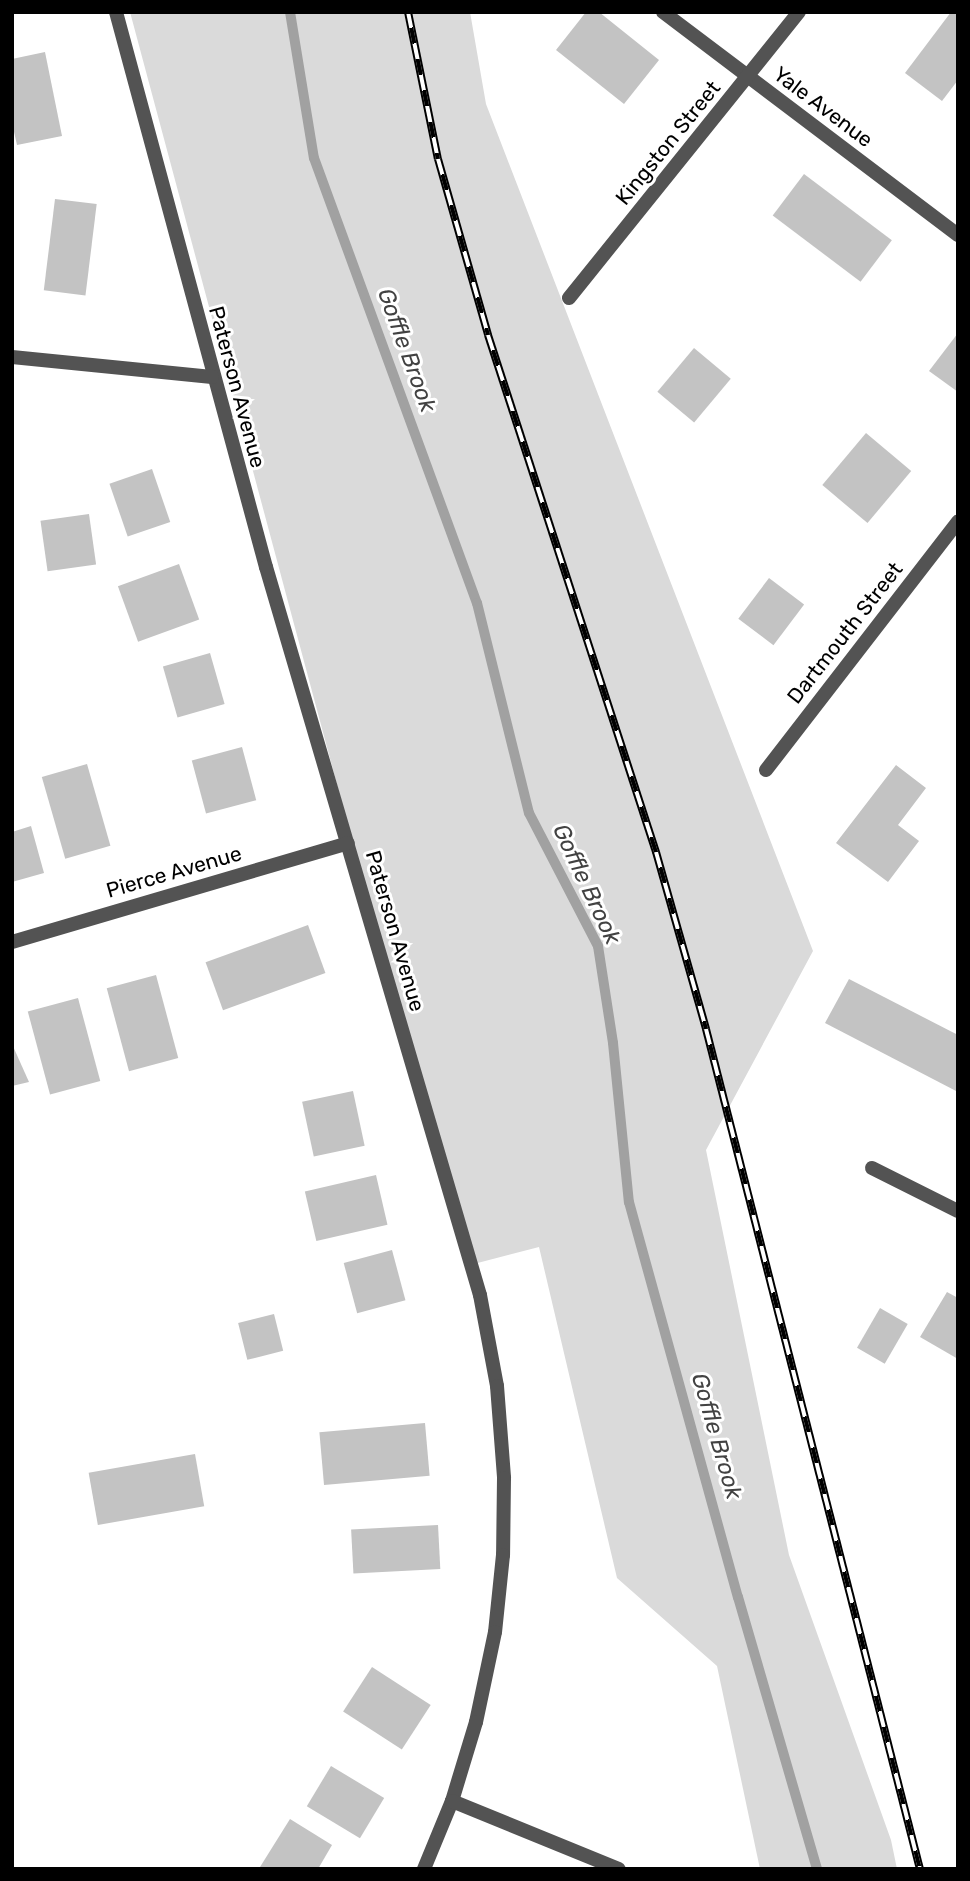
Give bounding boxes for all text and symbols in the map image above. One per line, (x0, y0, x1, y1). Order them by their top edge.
street label: Yale Avenue (768, 61, 878, 153)
street label: Kingston Street (610, 76, 726, 210)
water label: Goffle Brook (372, 284, 442, 416)
street label: Paterson Avenue (203, 303, 271, 471)
street label: Dartmouth Street (782, 557, 908, 709)
water label: Goffle Brook (547, 819, 627, 949)
street label: Pierce Avenue (103, 841, 245, 903)
street label: Paterson Avenue (360, 847, 430, 1015)
water label: Goffle Brook (686, 1370, 748, 1502)

